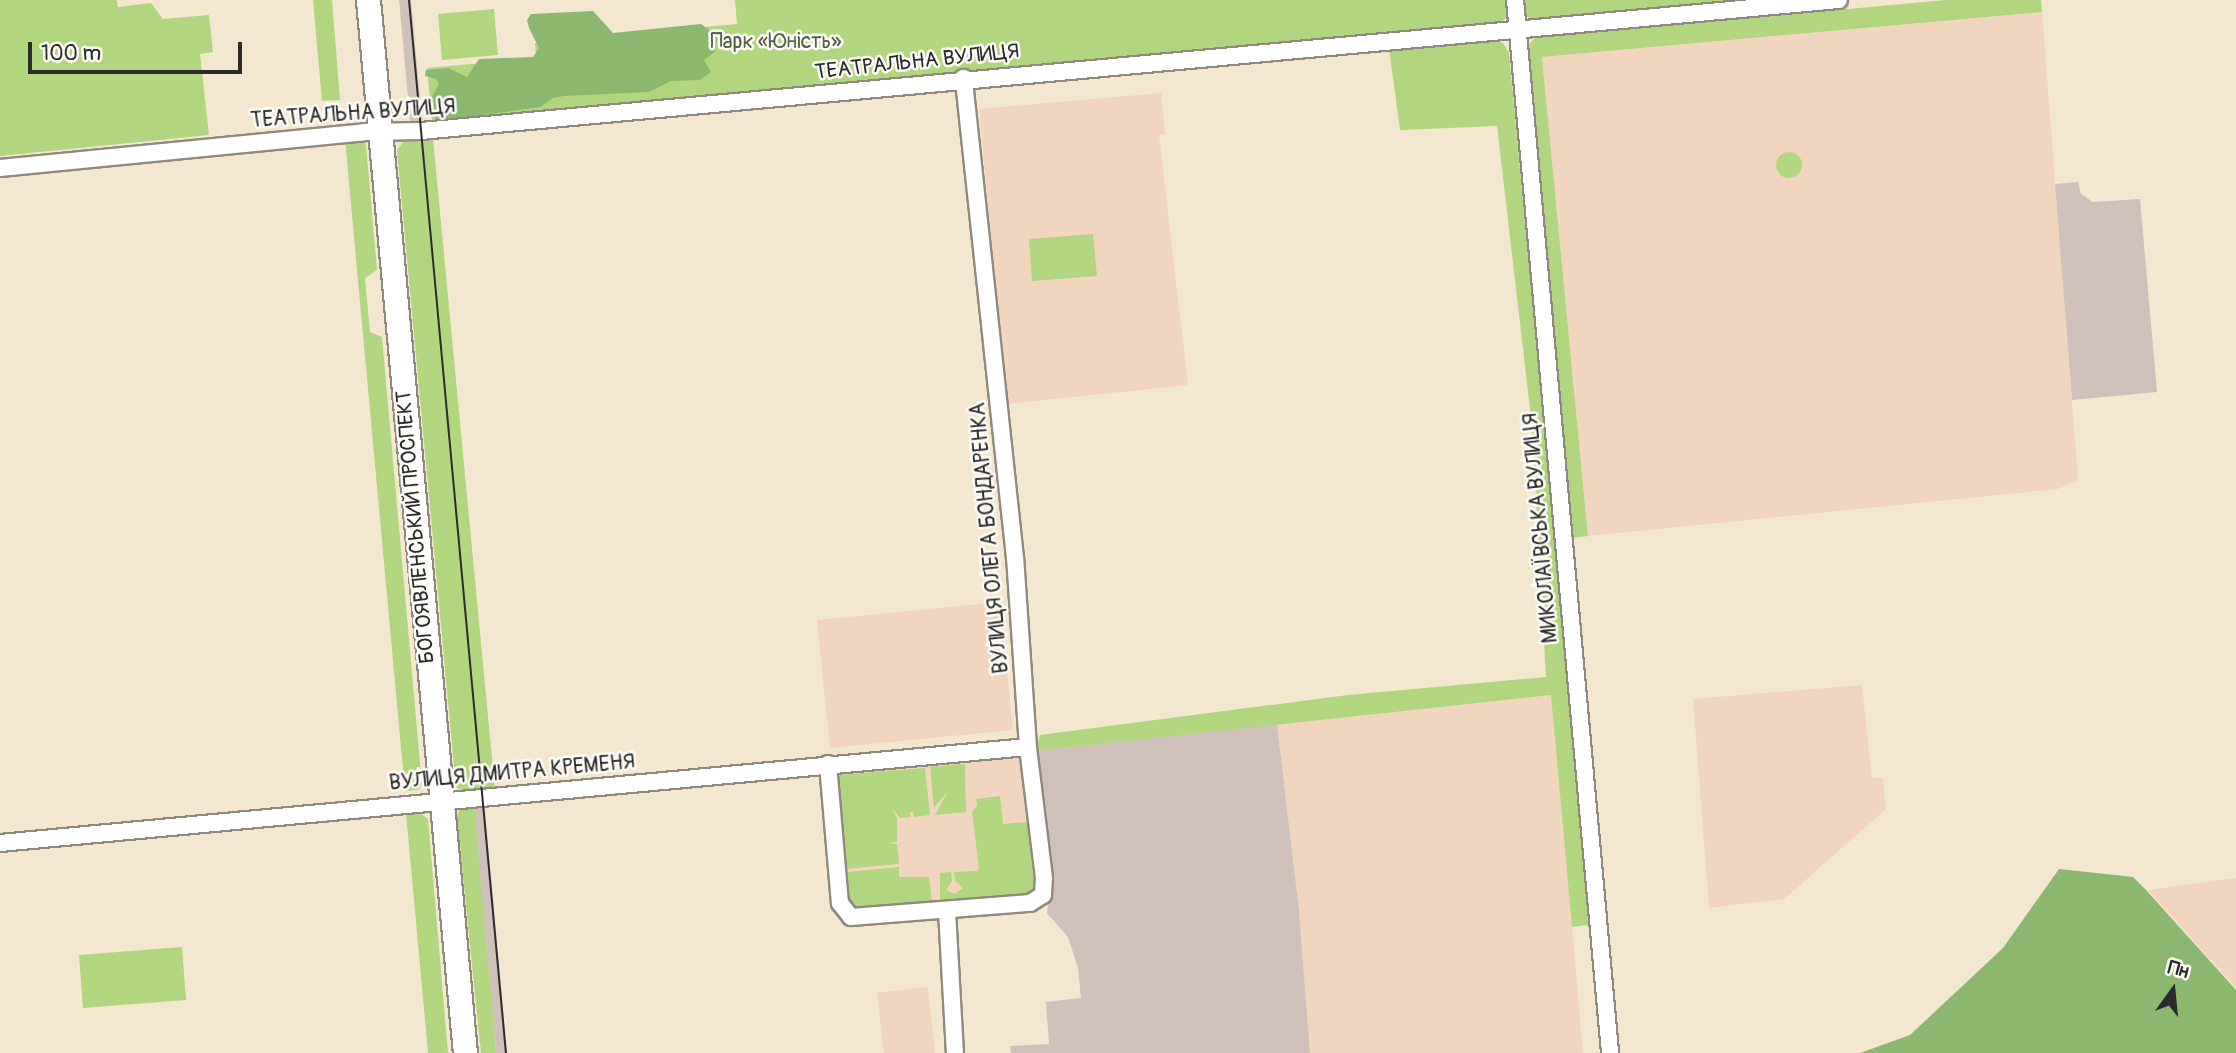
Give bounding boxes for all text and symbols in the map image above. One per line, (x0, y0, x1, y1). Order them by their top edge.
scale bar (32, 28, 245, 72)
park label: Парк «Юність» (710, 29, 842, 55)
street label: ТЕАТРАЛЬНА ВУЛИЦЯ (814, 39, 1020, 85)
text: 100 m (41, 40, 101, 67)
street label: ТЕАТРАЛЬНА ВУЛИЦЯ (250, 94, 456, 134)
street label: БОГОЯВЛЕНСЬКИЙ ПРОСПЕКТ (392, 389, 440, 665)
street label: ВУЛИЦЯ ОЛЕГА БОНДАРЕНКА (966, 401, 1014, 675)
street label: МИКОЛАЇВСЬКА ВУЛИЦЯ (1518, 412, 1564, 644)
street label: ВУЛИЦЯ ДМИТРА КРЕМЕНЯ (388, 750, 636, 796)
north arrow (2138, 955, 2208, 1025)
text: Пн (2165, 955, 2192, 984)

